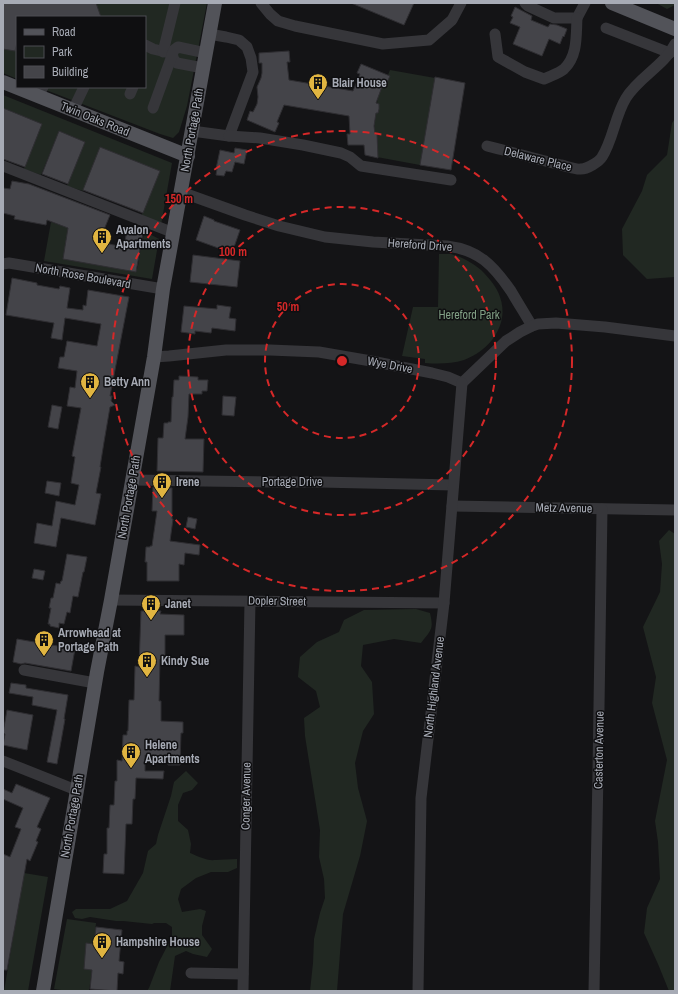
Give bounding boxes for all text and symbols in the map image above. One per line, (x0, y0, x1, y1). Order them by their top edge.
legend (16, 16, 146, 88)
text: Road (52, 24, 76, 40)
text: Park (52, 44, 72, 60)
text: Building (52, 64, 89, 80)
building icon: Blair House (307, 72, 329, 100)
place label: Blair House (332, 75, 387, 91)
street label: North Portage Path (177, 87, 207, 173)
street label: Twin Oaks Road (58, 98, 132, 140)
street label: Delaware Place (503, 143, 573, 175)
text: 150 m (165, 191, 193, 207)
place label: Avalon Apartments (116, 222, 171, 252)
building icon: Avalon Apartments (91, 226, 113, 254)
street label: Hereford Drive (387, 235, 453, 255)
text: 100 m (219, 244, 247, 260)
street label: North Rose Boulevard (34, 260, 132, 292)
text: 50 m (277, 299, 299, 315)
park label: Hereford Park (438, 307, 500, 323)
street label: Wye Drive (366, 353, 414, 377)
centre of rings (335, 354, 349, 368)
building icon: Betty Ann (79, 371, 101, 399)
place label: Betty Ann (104, 374, 150, 390)
street label: North Portage Path (114, 454, 144, 540)
building icon: Irene (151, 471, 173, 499)
place label: Irene (176, 474, 200, 490)
street label: Portage Drive (262, 474, 322, 490)
street label: Metz Avenue (535, 500, 593, 516)
street label: Dopler Street (248, 592, 306, 610)
building icon: Janet (140, 593, 162, 621)
place label: Janet (165, 596, 191, 612)
place label: Arrowhead at Portage Path (58, 625, 122, 655)
building icon: Arrowhead at Portage Path (33, 629, 55, 657)
street label: North Highland Avenue (420, 636, 448, 738)
building icon: Kindy Sue (136, 650, 158, 678)
place label: Kindy Sue (161, 653, 210, 669)
street label: Casterton Avenue (590, 711, 608, 789)
place label: Helene Apartments (145, 737, 200, 767)
building icon: Helene Apartments (120, 741, 142, 769)
street label: Conger Avenue (237, 762, 255, 830)
street label: North Portage Path (57, 773, 87, 859)
building icon: Hampshire House (91, 931, 113, 959)
place label: Hampshire House (116, 934, 200, 950)

